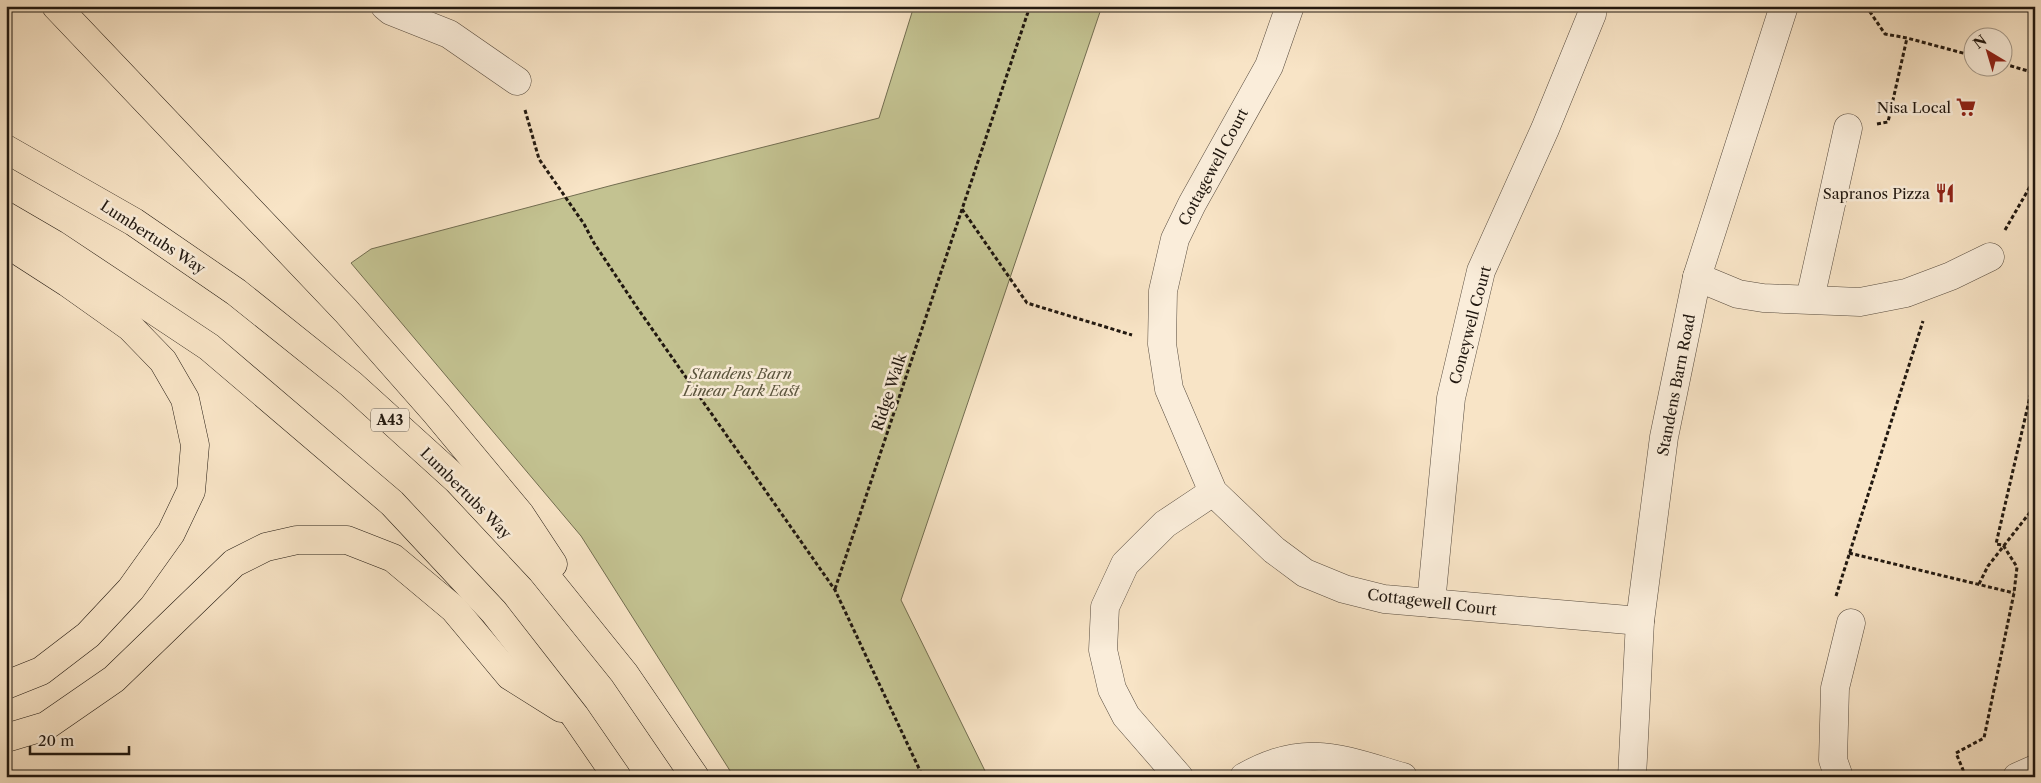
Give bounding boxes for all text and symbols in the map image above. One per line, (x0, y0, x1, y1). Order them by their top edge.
north arrow (1964, 28, 2014, 78)
text: N (1970, 31, 1990, 53)
supermarket icon: Nisa Local (1955, 96, 1977, 118)
place label: Nisa Local (1877, 98, 1952, 117)
street label: Cottagewell Court (1174, 104, 1252, 229)
restaurant icon: Sapranos Pizza (1934, 182, 1956, 204)
place label: Sapranos Pizza (1823, 184, 1930, 203)
street label: Lumbertubs Way (97, 196, 210, 278)
street label: Coneywell Court (1445, 263, 1495, 386)
street label: Standens Barn Road (1653, 312, 1699, 458)
street label: Ridge Walk (868, 350, 911, 433)
park label: Standens Barn Linear Park East (682, 364, 800, 400)
road number: A43 (371, 408, 409, 432)
street label: Lumbertubs Way (416, 443, 516, 543)
street label: Cottagewell Court (1366, 585, 1498, 619)
scale bar (30, 723, 129, 755)
text: 20 m (38, 731, 74, 750)

